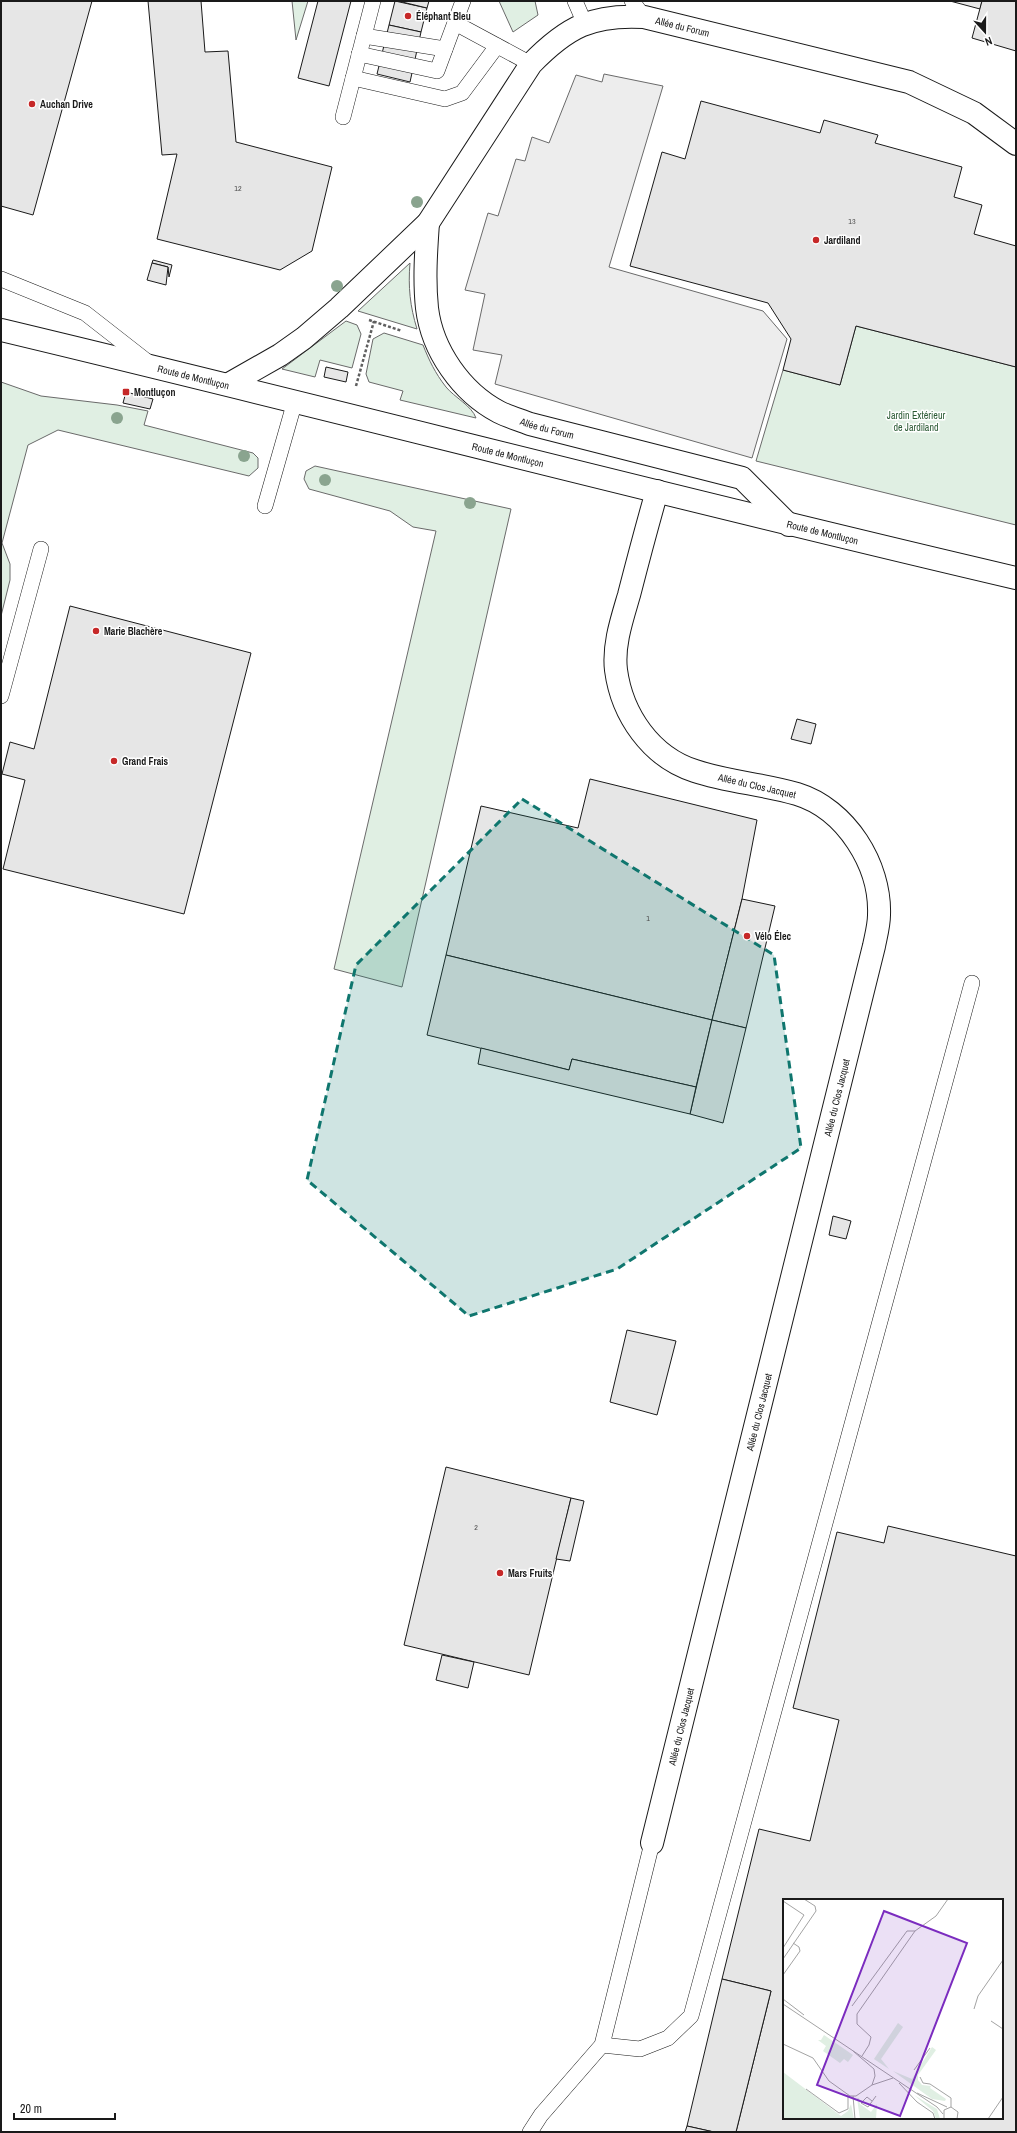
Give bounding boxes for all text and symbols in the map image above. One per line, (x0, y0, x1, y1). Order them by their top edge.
place label: Éléphant Bleu (416, 10, 471, 23)
marker: Éléphant Bleu (403, 11, 413, 21)
north arrow (965, 12, 1005, 52)
street label: Allée du Forum (653, 13, 711, 39)
text: N (983, 34, 994, 49)
place label: Auchan Drive (40, 98, 93, 111)
marker: Auchan Drive (27, 99, 37, 109)
house number: 12 (234, 183, 242, 193)
house number: 13 (848, 216, 856, 226)
place label: Jardiland (824, 234, 860, 247)
marker: Jardiland (811, 235, 821, 245)
street label: Route de Montluçon (156, 362, 231, 392)
place label: Montluçon (134, 386, 175, 399)
marker: Montluçon (121, 387, 131, 397)
park label: Jardin Extérieur de Jardiland (887, 409, 945, 434)
street label: Allée du Forum (517, 414, 576, 441)
street label: Route de Montluçon (471, 439, 545, 470)
street label: Route de Montluçon (785, 517, 860, 547)
place label: Marie Blachère (104, 625, 163, 638)
marker: Marie Blachère (91, 626, 101, 636)
place label: Grand Frais (122, 755, 168, 768)
marker: Grand Frais (109, 756, 119, 766)
street label: Allée du Clos Jacquet (716, 771, 798, 801)
house number: 1 (646, 913, 650, 923)
place label: Vélo Élec (755, 930, 791, 943)
marker: Vélo Élec (742, 931, 752, 941)
street label: Allée du Clos Jacquet (820, 1057, 853, 1139)
street label: Allée du Clos Jacquet (743, 1371, 775, 1453)
house number: 2 (474, 1522, 478, 1532)
place label: Mars Fruits (508, 1567, 553, 1580)
marker: Mars Fruits (495, 1568, 505, 1578)
street label: Allée du Clos Jacquet (665, 1686, 697, 1768)
inset map (783, 1899, 1003, 2119)
scale bar (14, 2095, 115, 2121)
text: 20 m (20, 2101, 42, 2117)

